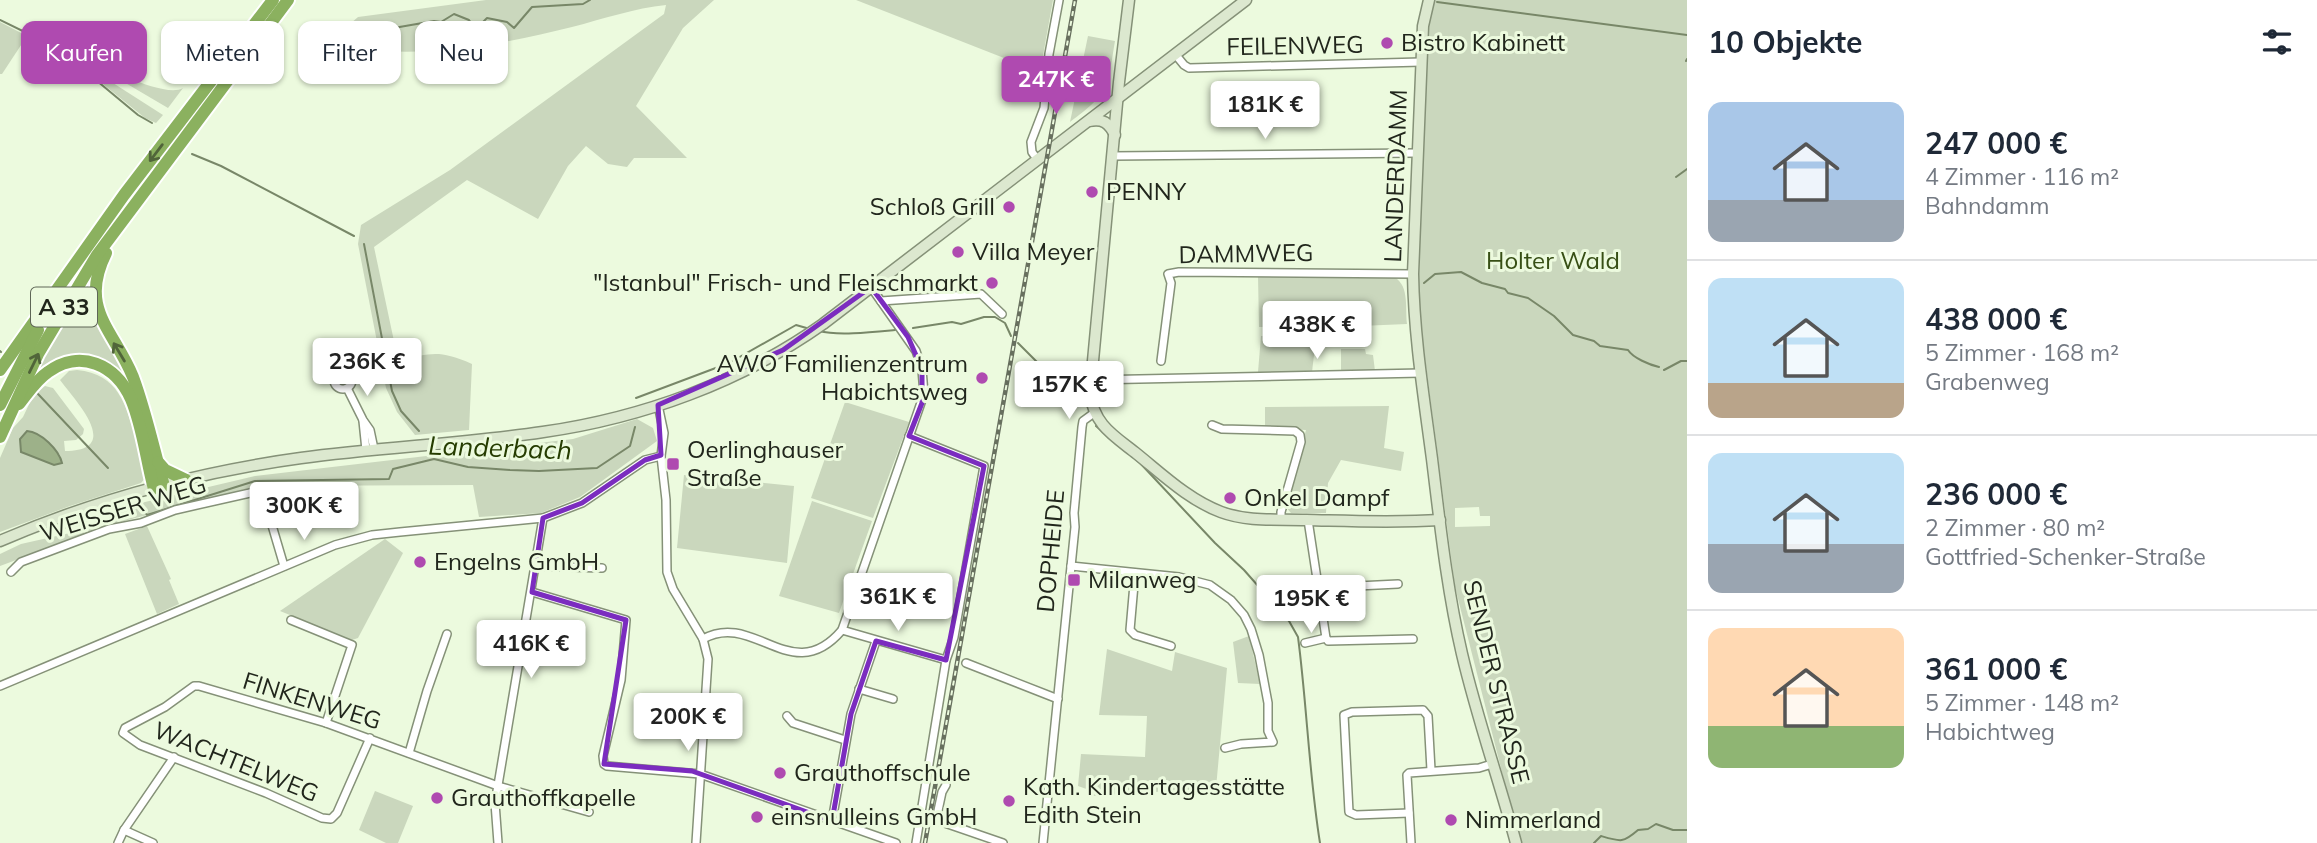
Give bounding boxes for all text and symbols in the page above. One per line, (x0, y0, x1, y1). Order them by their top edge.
chip: Kaufen (21, 21, 147, 84)
chip: Mieten (161, 21, 284, 84)
chip: Filter (298, 21, 401, 84)
chip: Neu (415, 21, 508, 84)
text: 10 Objekte (1708, 23, 1862, 61)
icon: filters (2258, 23, 2296, 61)
place label: Bistro Kabinett (1401, 27, 1565, 57)
street label: FEILENWEG (1226, 29, 1364, 61)
marker: Bistro Kabinett (1379, 35, 1395, 51)
pin: 247K € (999, 57, 1113, 116)
text: 247K € (1018, 64, 1094, 93)
pin: 181K € (1208, 82, 1322, 141)
text: 181K € (1227, 89, 1303, 118)
street label: LANDERDAMM (1377, 89, 1413, 263)
text: 247 000 € (1925, 124, 2067, 162)
icon: home (1764, 130, 1848, 214)
one-way arrow (149, 143, 164, 162)
text: 4 Zimmer · 116 m² (1925, 162, 2119, 191)
place label: PENNY (1106, 176, 1187, 206)
marker: PENNY (1084, 184, 1100, 200)
place label: Schloß Grill (870, 191, 995, 221)
text: Bahndamm (1925, 191, 2049, 220)
marker: Schloß Grill (1001, 199, 1017, 215)
place label: Villa Meyer (972, 236, 1095, 266)
street label: DAMMWEG (1178, 237, 1314, 269)
marker: Villa Meyer (950, 244, 966, 260)
park label: Holter Wald (1486, 245, 1620, 275)
place label: "Istanbul" Frisch- und Fleischmarkt (593, 267, 978, 297)
marker: "Istanbul" Frisch- und Fleischmarkt (984, 275, 1000, 291)
road number: A 33 (31, 288, 97, 326)
text: 438 000 € (1925, 300, 2067, 338)
pin: 438K € (1260, 302, 1374, 361)
icon: home (1764, 306, 1848, 390)
text: 438K € (1279, 309, 1355, 338)
pin: 236K € (310, 338, 424, 398)
text: 5 Zimmer · 168 m² (1925, 338, 2119, 367)
one-way arrow (112, 342, 125, 363)
text: 236K € (329, 346, 405, 375)
place label: AWO Familienzentrum Habichtsweg (716, 348, 968, 406)
one-way arrow (27, 353, 41, 374)
pin: 157K € (1012, 362, 1126, 421)
text: Grabenweg (1925, 367, 2050, 396)
text: 157K € (1031, 369, 1107, 398)
marker: AWO Familienzentrum Habichtsweg (974, 370, 990, 386)
water label: Landerbach (428, 429, 572, 466)
place label: Oerlinghauser Straße (687, 434, 844, 492)
marker: Oerlinghauser Straße (665, 456, 681, 472)
street label: WEISSER WEG (36, 469, 209, 548)
text: 236 000 € (1925, 475, 2067, 513)
icon: home (1764, 481, 1848, 565)
pin: 300K € (247, 482, 361, 542)
place label: Onkel Dampf (1244, 482, 1390, 512)
street label: DOPHEIDE (1030, 488, 1070, 613)
text: 300K € (266, 490, 342, 519)
marker: Onkel Dampf (1222, 490, 1238, 506)
text: 2 Zimmer · 80 m² (1925, 513, 2105, 542)
text: Gottfried-Schenker-Straße (1925, 542, 2206, 571)
place label: Engelns GmbH (434, 546, 599, 576)
marker: Engelns GmbH (412, 554, 428, 570)
place label: Milanweg (1088, 564, 1197, 594)
marker: Milanweg (1066, 572, 1082, 588)
pin: 361K € (841, 574, 955, 633)
pin: 195K € (1254, 576, 1368, 635)
street label: SENDER STRASSE (1457, 577, 1537, 787)
text: 361K € (860, 581, 936, 610)
text: 195K € (1273, 583, 1349, 612)
pin: 416K € (474, 620, 588, 680)
text: 416K € (493, 628, 569, 657)
text: 361 000 € (1925, 650, 2067, 688)
icon: home (1764, 656, 1848, 740)
street label: FINKENWEG (239, 665, 385, 735)
text: 5 Zimmer · 148 m² (1925, 688, 2119, 717)
pin: 200K € (631, 694, 745, 753)
text: 200K € (650, 701, 726, 730)
street label: WACHTELWEG (150, 714, 323, 808)
text: Habichtweg (1925, 717, 2055, 746)
place label: Grauthoffschule (794, 757, 971, 787)
marker: Grauthoffschule (772, 765, 788, 781)
place label: Kath. Kindertagesstätte Edith Stein (1023, 771, 1285, 829)
place label: Grauthoffkapelle (451, 782, 636, 812)
marker: Grauthoffkapelle (429, 790, 445, 806)
marker: Kath. Kindertagesstätte Edith Stein (1001, 793, 1017, 809)
place label: einsnulleins GmbH (771, 801, 977, 831)
place label: Nimmerland (1465, 804, 1601, 834)
marker: einsnulleins GmbH (749, 809, 765, 825)
marker: Nimmerland (1443, 812, 1459, 828)

